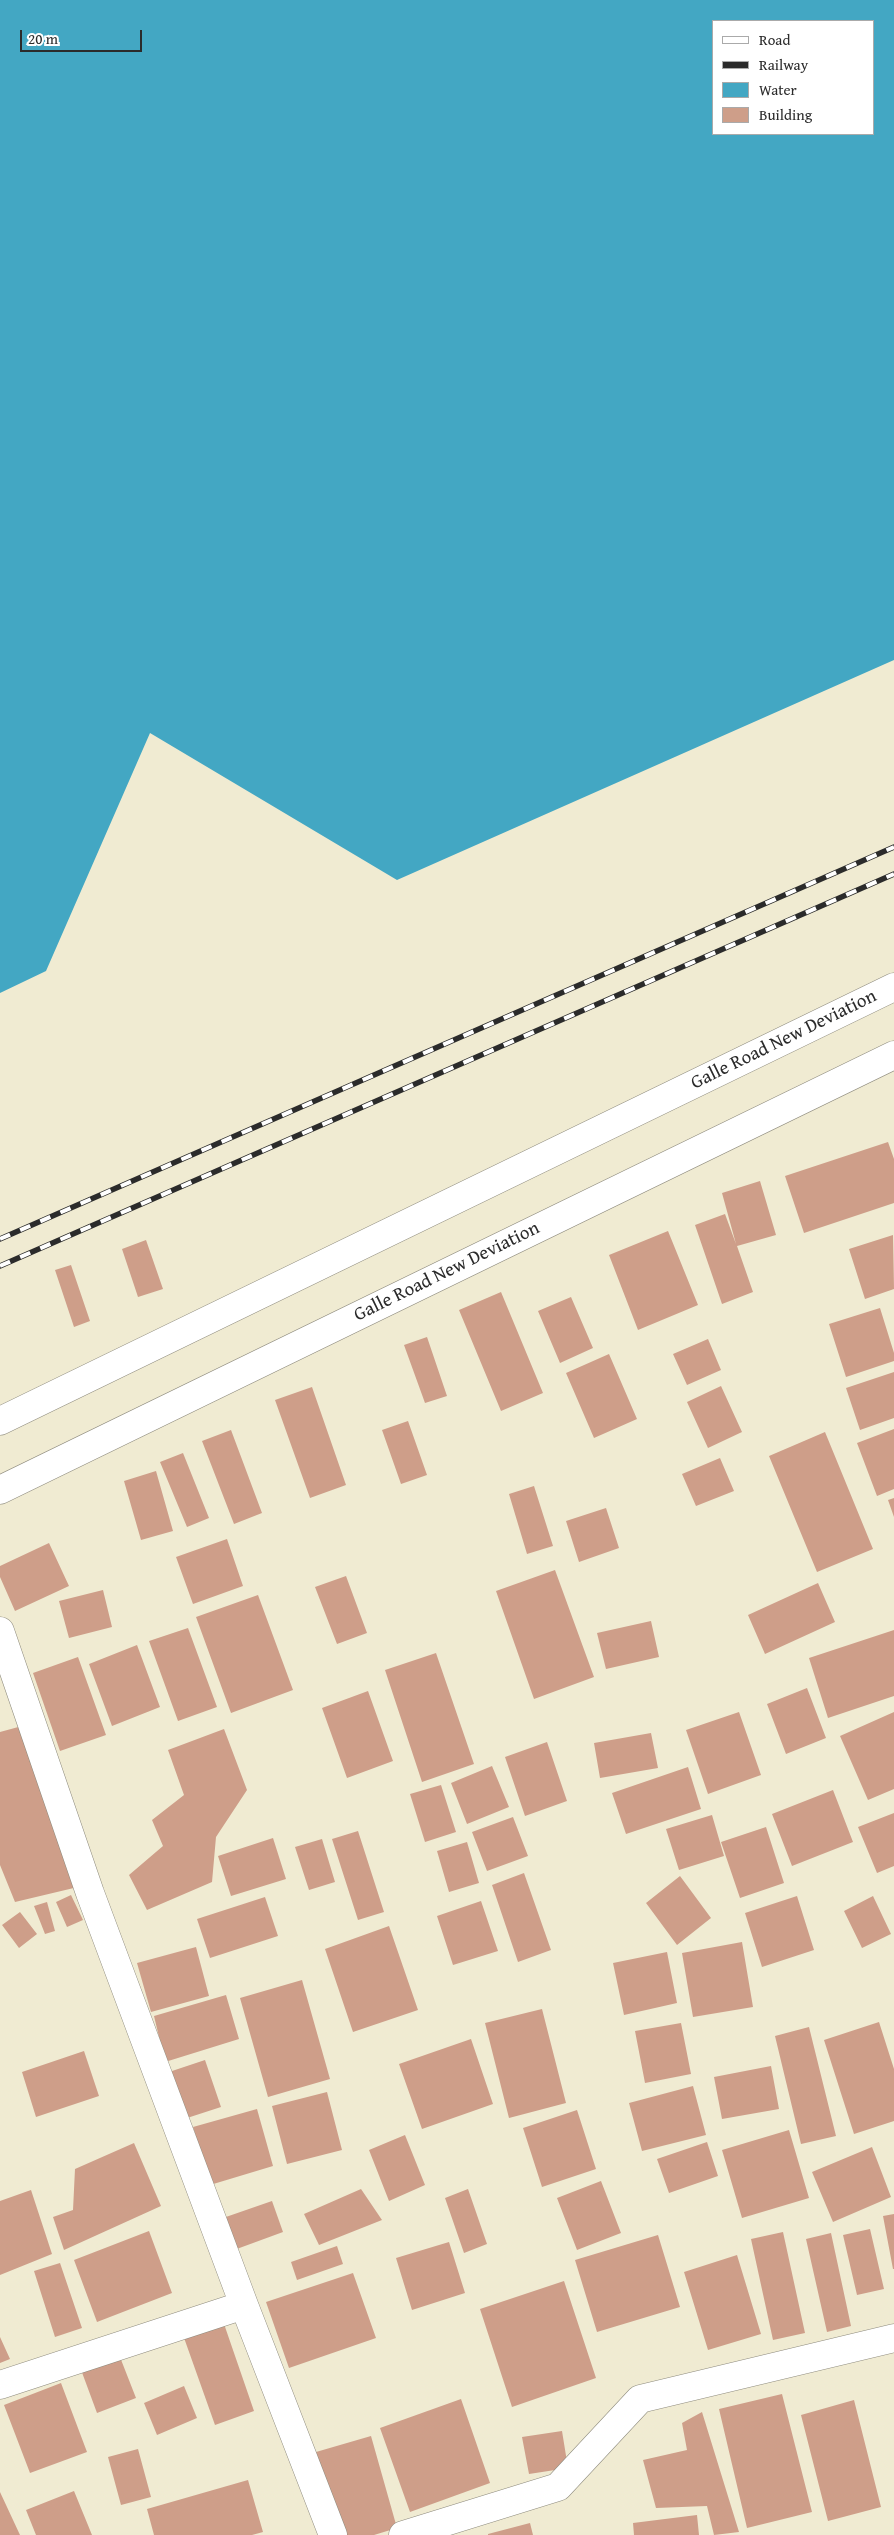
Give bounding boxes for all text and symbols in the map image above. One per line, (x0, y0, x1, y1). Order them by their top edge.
scale bar (22, 20, 145, 52)
legend (712, 20, 874, 135)
text: 20 m (28, 28, 58, 49)
text: Road (759, 29, 790, 50)
text: Railway (759, 54, 808, 75)
text: Water (759, 79, 797, 100)
text: Building (759, 104, 812, 125)
street label: Galle Road New Deviation (688, 985, 880, 1095)
street label: Galle Road New Deviation (351, 1217, 543, 1327)

